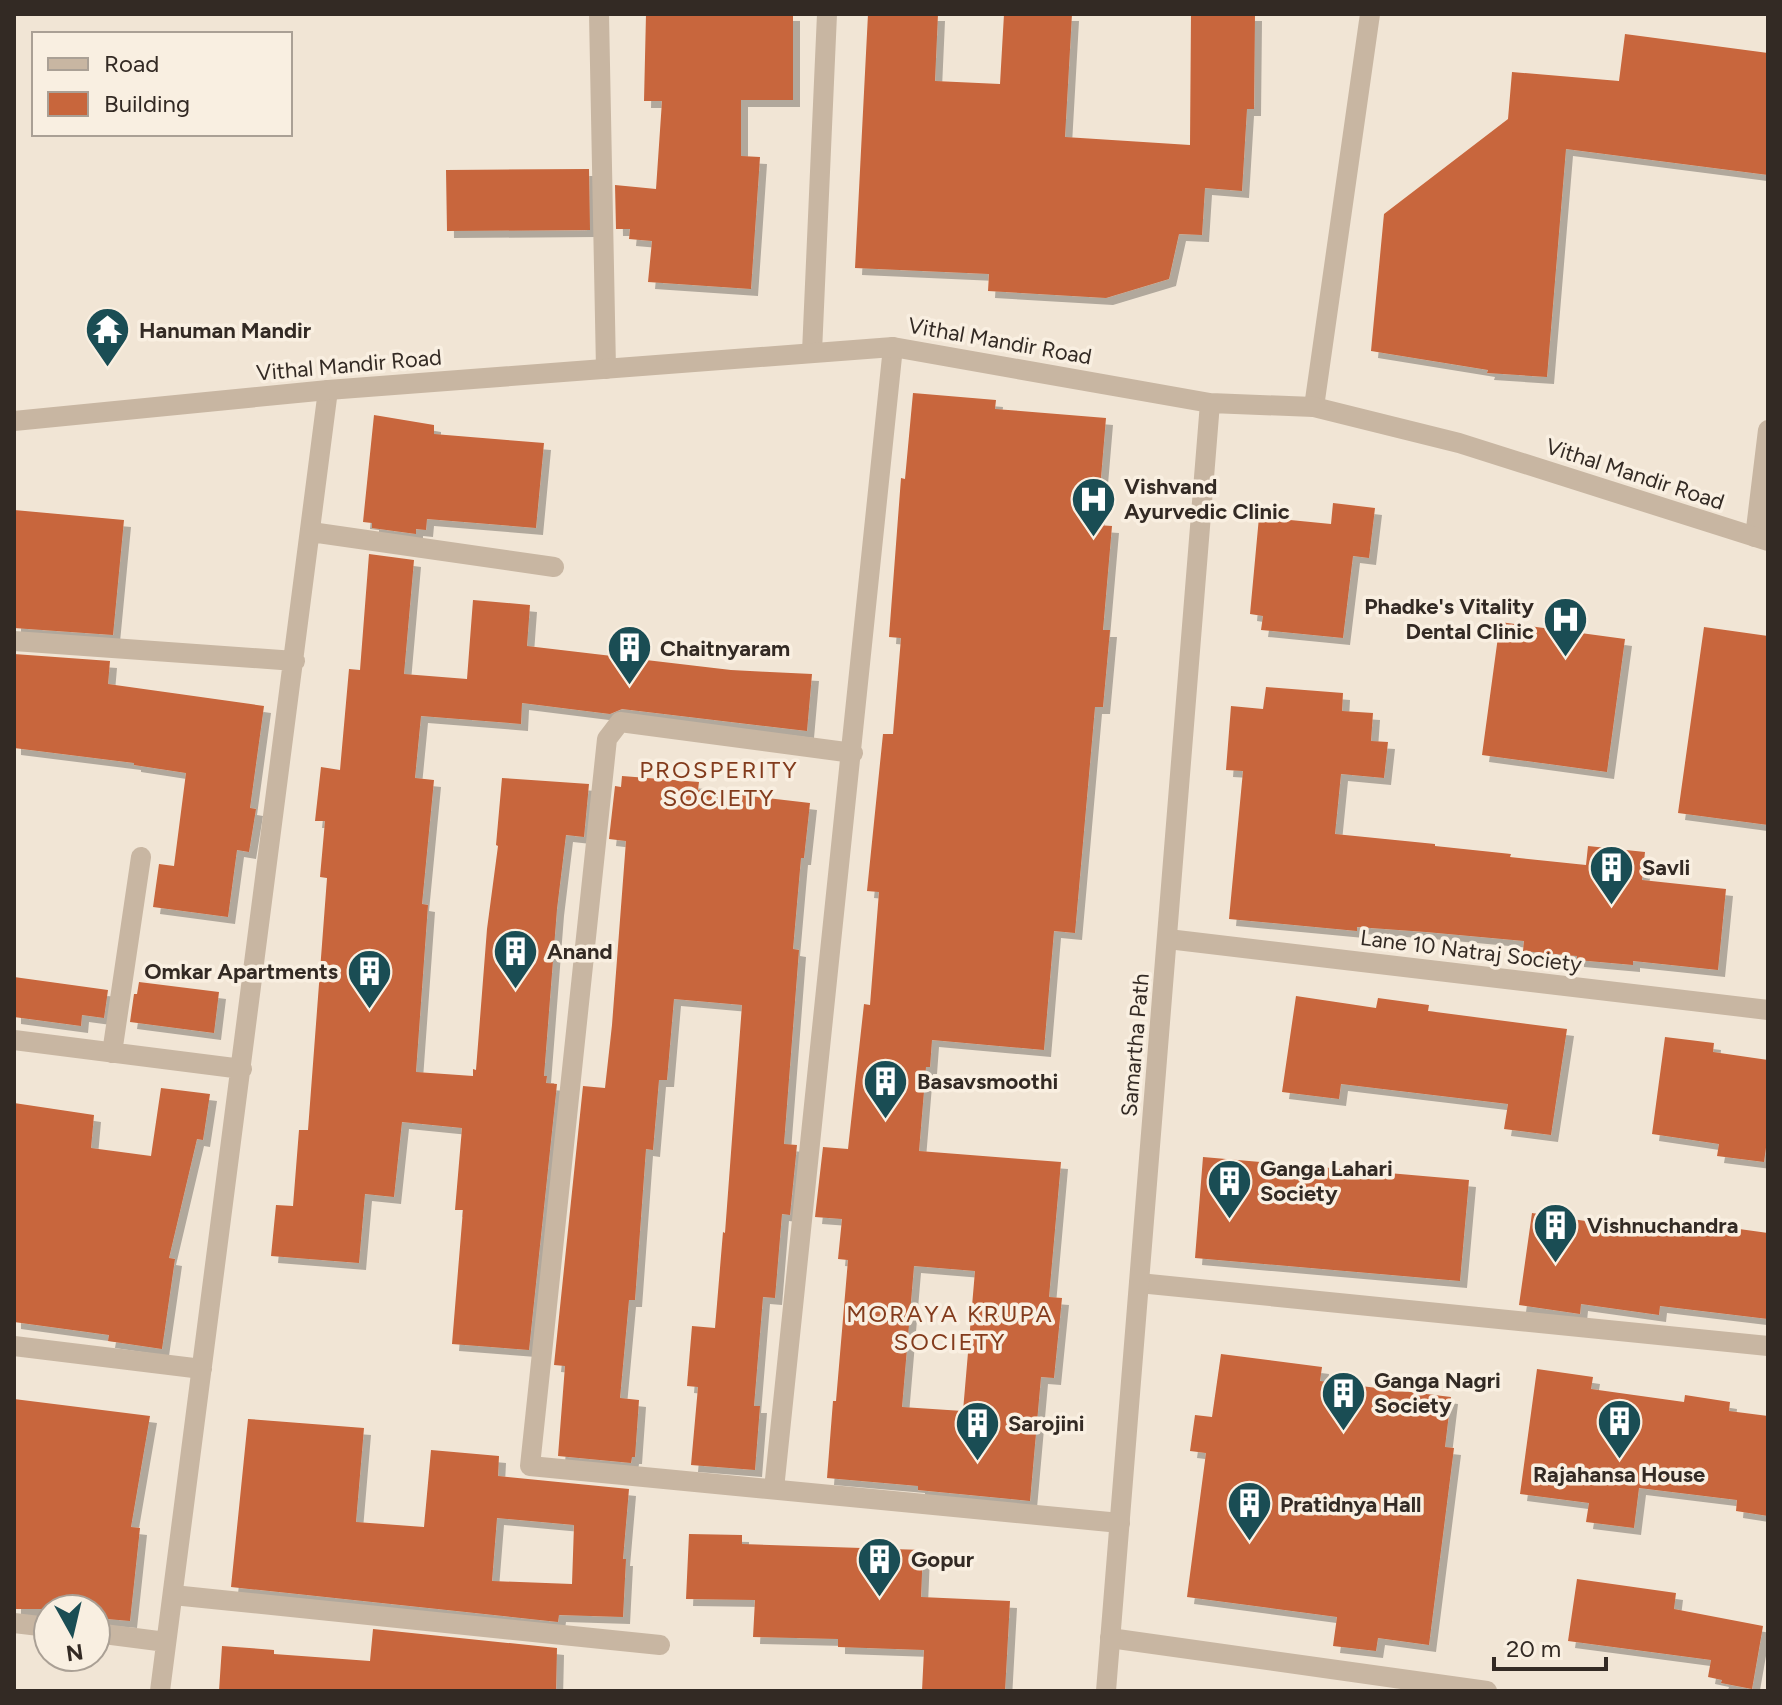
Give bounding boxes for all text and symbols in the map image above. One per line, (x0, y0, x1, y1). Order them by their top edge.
legend (32, 32, 292, 136)
text: Road (104, 49, 159, 78)
text: Building (104, 89, 190, 118)
temple icon: Hanuman Mandir (84, 306, 132, 369)
street label: Vithal Mandir Road (906, 312, 1094, 370)
place label: Hanuman Mandir (139, 317, 312, 344)
street label: Vithal Mandir Road (255, 343, 443, 387)
street label: Vithal Mandir Road (1542, 432, 1728, 516)
place label: Vishvand Ayurvedic Clinic (1124, 473, 1290, 525)
hospital icon: Vishvand Ayurvedic Clinic (1069, 475, 1117, 538)
place label: Phadke's Vitality Dental Clinic (1364, 593, 1534, 645)
hospital icon: Phadke's Vitality Dental Clinic (1541, 595, 1589, 658)
building icon: Chaitnyaram (605, 624, 653, 687)
place label: Chaitnyaram (660, 635, 790, 662)
district label: PROSPERITY SOCIETY (639, 755, 799, 812)
building icon: Savli (1587, 843, 1635, 906)
place label: Savli (1642, 854, 1690, 881)
street label: Lane 10 Natraj Society (1359, 924, 1584, 978)
building icon: Anand (492, 927, 540, 990)
place label: Anand (547, 938, 613, 965)
building icon: Omkar Apartments (345, 947, 393, 1010)
place label: Omkar Apartments (144, 958, 338, 985)
street label: Samartha Path (1115, 972, 1155, 1118)
building icon: Basavsmoothi (862, 1057, 910, 1120)
place label: Basavsmoothi (917, 1068, 1058, 1095)
place label: Ganga Lahari Society (1260, 1155, 1393, 1207)
building icon: Ganga Lahari Society (1205, 1157, 1253, 1220)
building icon: Vishnuchandra (1532, 1201, 1580, 1264)
place label: Vishnuchandra (1587, 1212, 1738, 1239)
district label: MORAYA KRUPA SOCIETY (846, 1299, 1054, 1356)
place label: Ganga Nagri Society (1374, 1367, 1501, 1419)
building icon: Ganga Nagri Society (1319, 1369, 1367, 1432)
building icon: Rajahansa House (1595, 1397, 1643, 1460)
building icon: Sarojini (953, 1399, 1001, 1462)
place label: Sarojini (1008, 1410, 1085, 1437)
place label: Rajahansa House (1533, 1461, 1705, 1488)
building icon: Pratidnya Hall (1225, 1480, 1273, 1543)
place label: Pratidnya Hall (1280, 1491, 1422, 1518)
building icon: Gopur (856, 1535, 904, 1598)
place label: Gopur (911, 1546, 975, 1573)
north arrow (32, 1593, 112, 1673)
scale bar (1494, 1621, 1606, 1671)
text: 20 m (1506, 1634, 1561, 1663)
text: N (64, 1638, 85, 1667)

